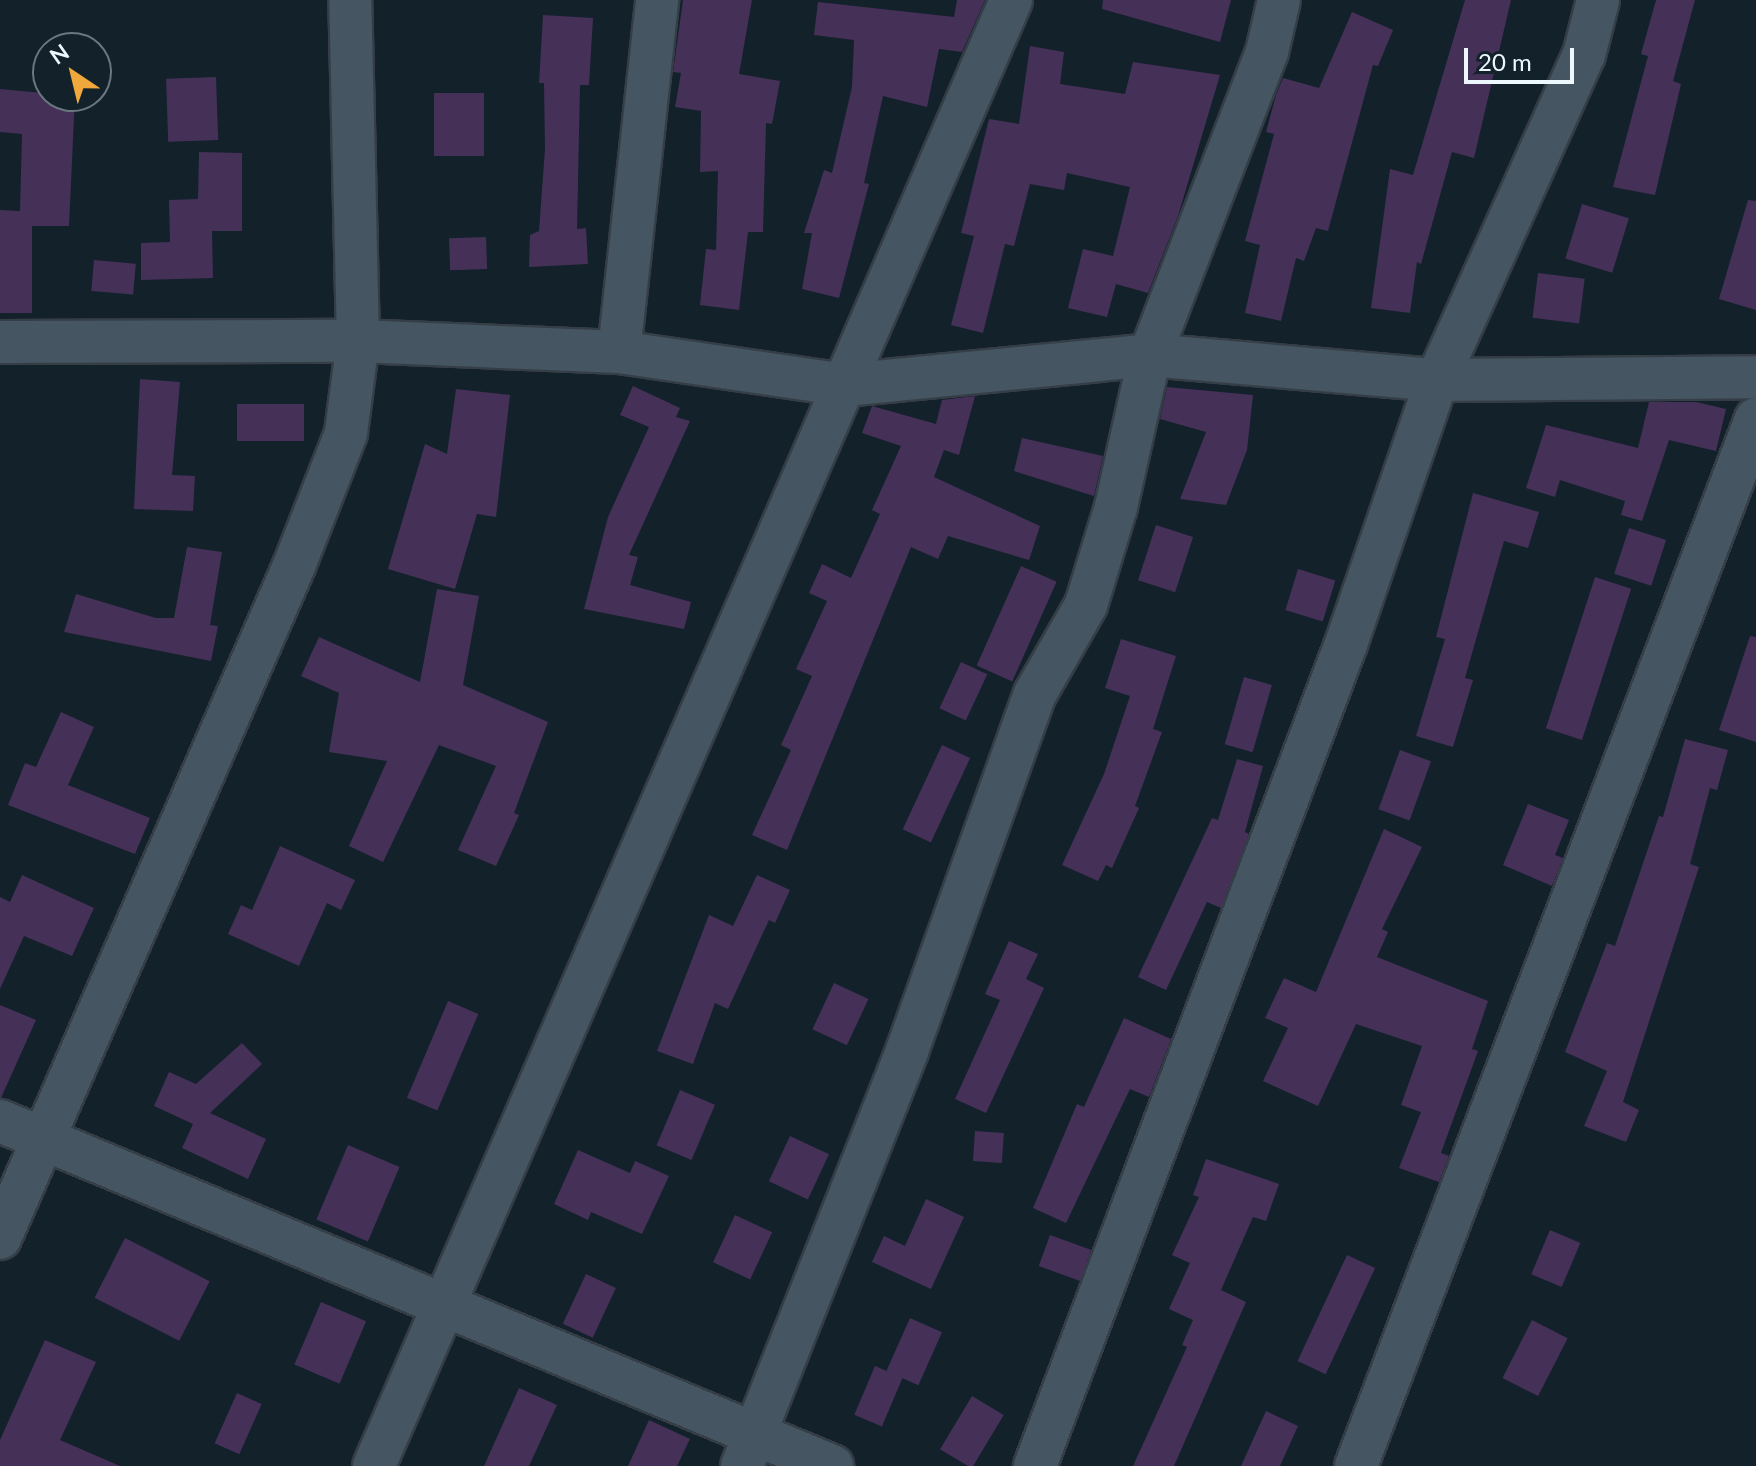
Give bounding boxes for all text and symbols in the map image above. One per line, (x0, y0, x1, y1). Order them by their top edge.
north arrow (32, 32, 112, 112)
scale bar (1468, 32, 1578, 82)
text: N (44, 38, 74, 69)
text: 20 m (1478, 47, 1532, 76)

